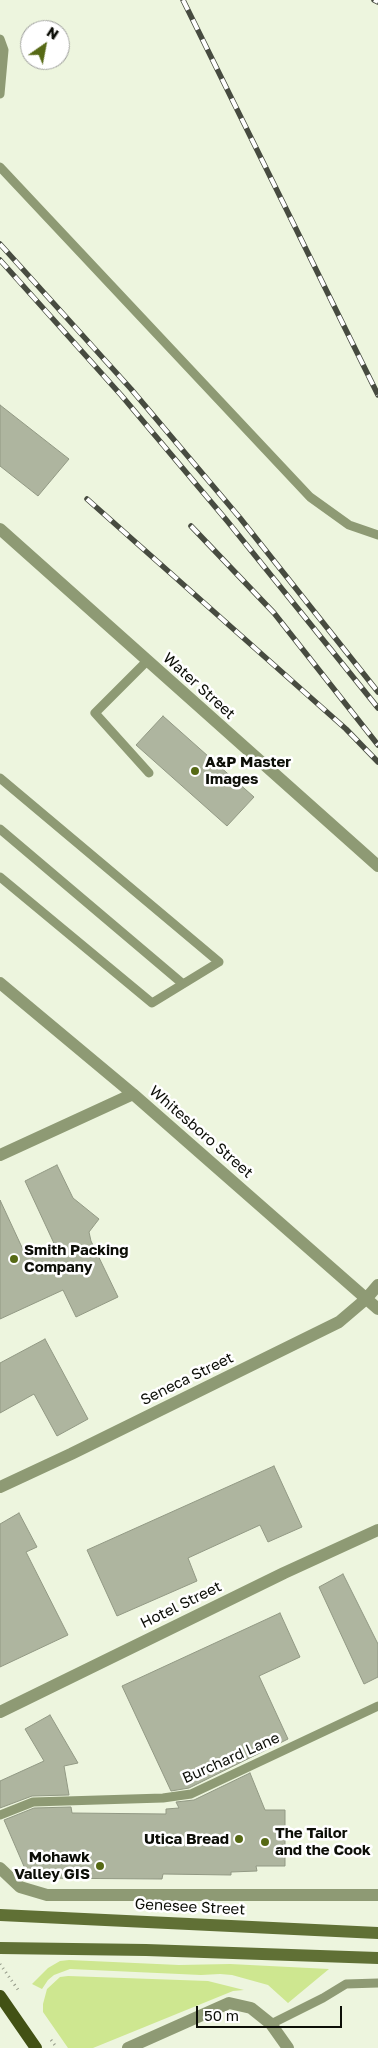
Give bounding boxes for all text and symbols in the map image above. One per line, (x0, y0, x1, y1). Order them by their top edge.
north arrow (20, 20, 70, 70)
text: N (44, 23, 62, 43)
street label: Water Street (159, 649, 239, 723)
place label: A&P Master Images (205, 753, 291, 788)
marker: A&P Master Images (189, 765, 201, 777)
street label: Whitesboro Street (146, 1082, 256, 1182)
place label: Smith Packing Company (24, 1241, 128, 1276)
marker: Smith Packing Company (8, 1253, 20, 1265)
street label: Seneca Street (138, 1349, 236, 1409)
street label: Hotel Street (137, 1578, 225, 1632)
street label: Burchard Lane (180, 1729, 282, 1787)
place label: The Tailor and the Cook (275, 1824, 371, 1859)
place label: Utica Bread (144, 1830, 229, 1848)
marker: Utica Bread (233, 1833, 245, 1845)
marker: The Tailor and the Cook (259, 1836, 271, 1848)
place label: Mohawk Valley GIS (14, 1848, 90, 1883)
marker: Mohawk Valley GIS (94, 1860, 106, 1872)
street label: Genesee Street (134, 1895, 246, 1919)
scale bar (198, 1996, 344, 2028)
text: 50 m (204, 2006, 239, 2024)

